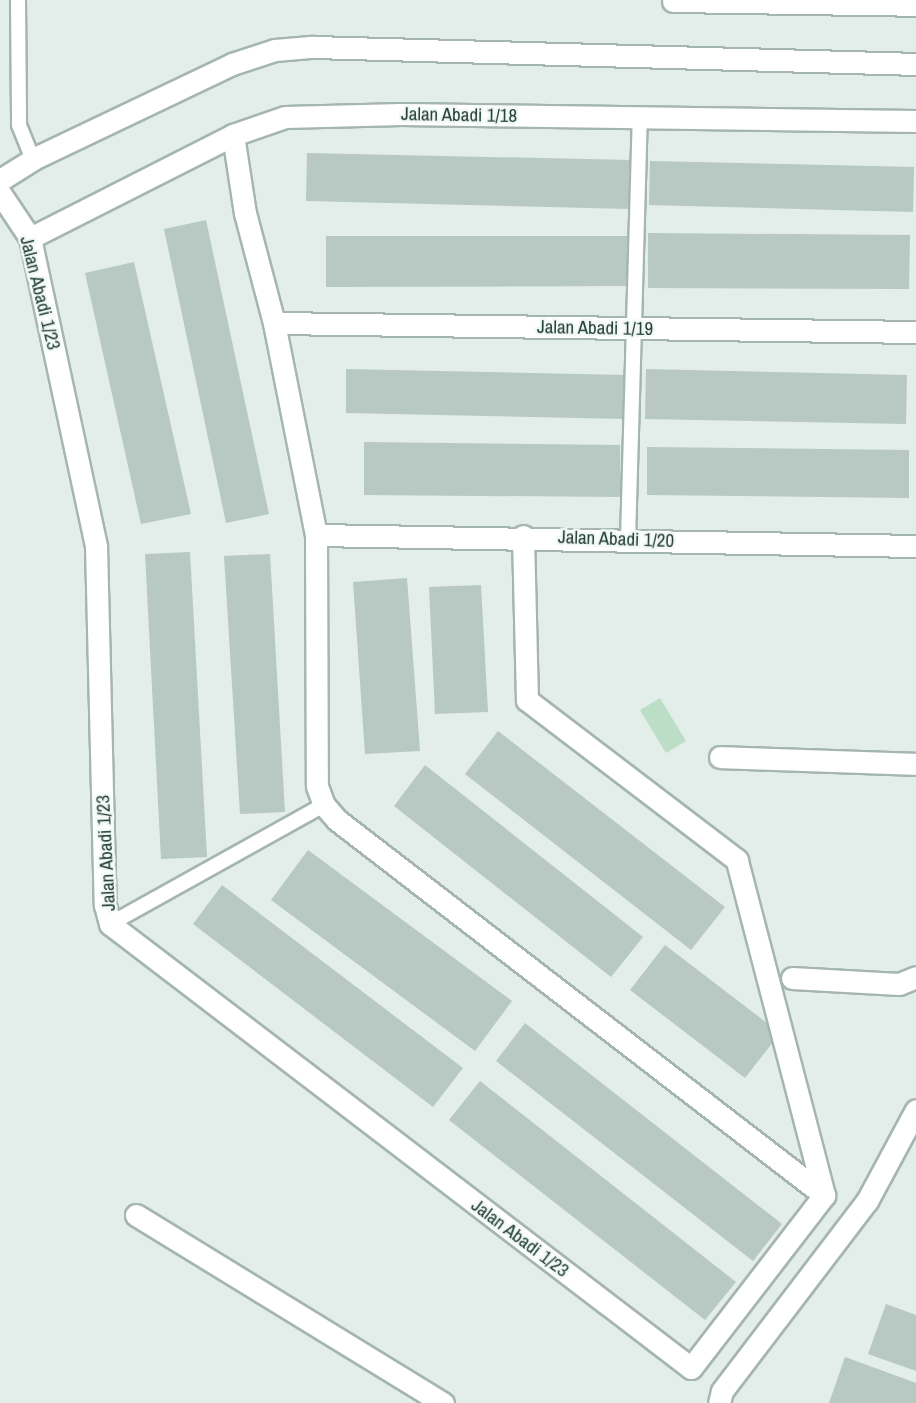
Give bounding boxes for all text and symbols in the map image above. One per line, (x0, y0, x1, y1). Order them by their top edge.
street label: Jalan Abadi 1/18 (400, 103, 518, 127)
street label: Jalan Abadi 1/23 (15, 234, 65, 352)
street label: Jalan Abadi 1/19 (536, 316, 654, 340)
street label: Jalan Abadi 1/20 (557, 526, 675, 552)
street label: Jalan Abadi 1/23 (92, 794, 120, 912)
street label: Jalan Abadi 1/23 (466, 1194, 574, 1282)

